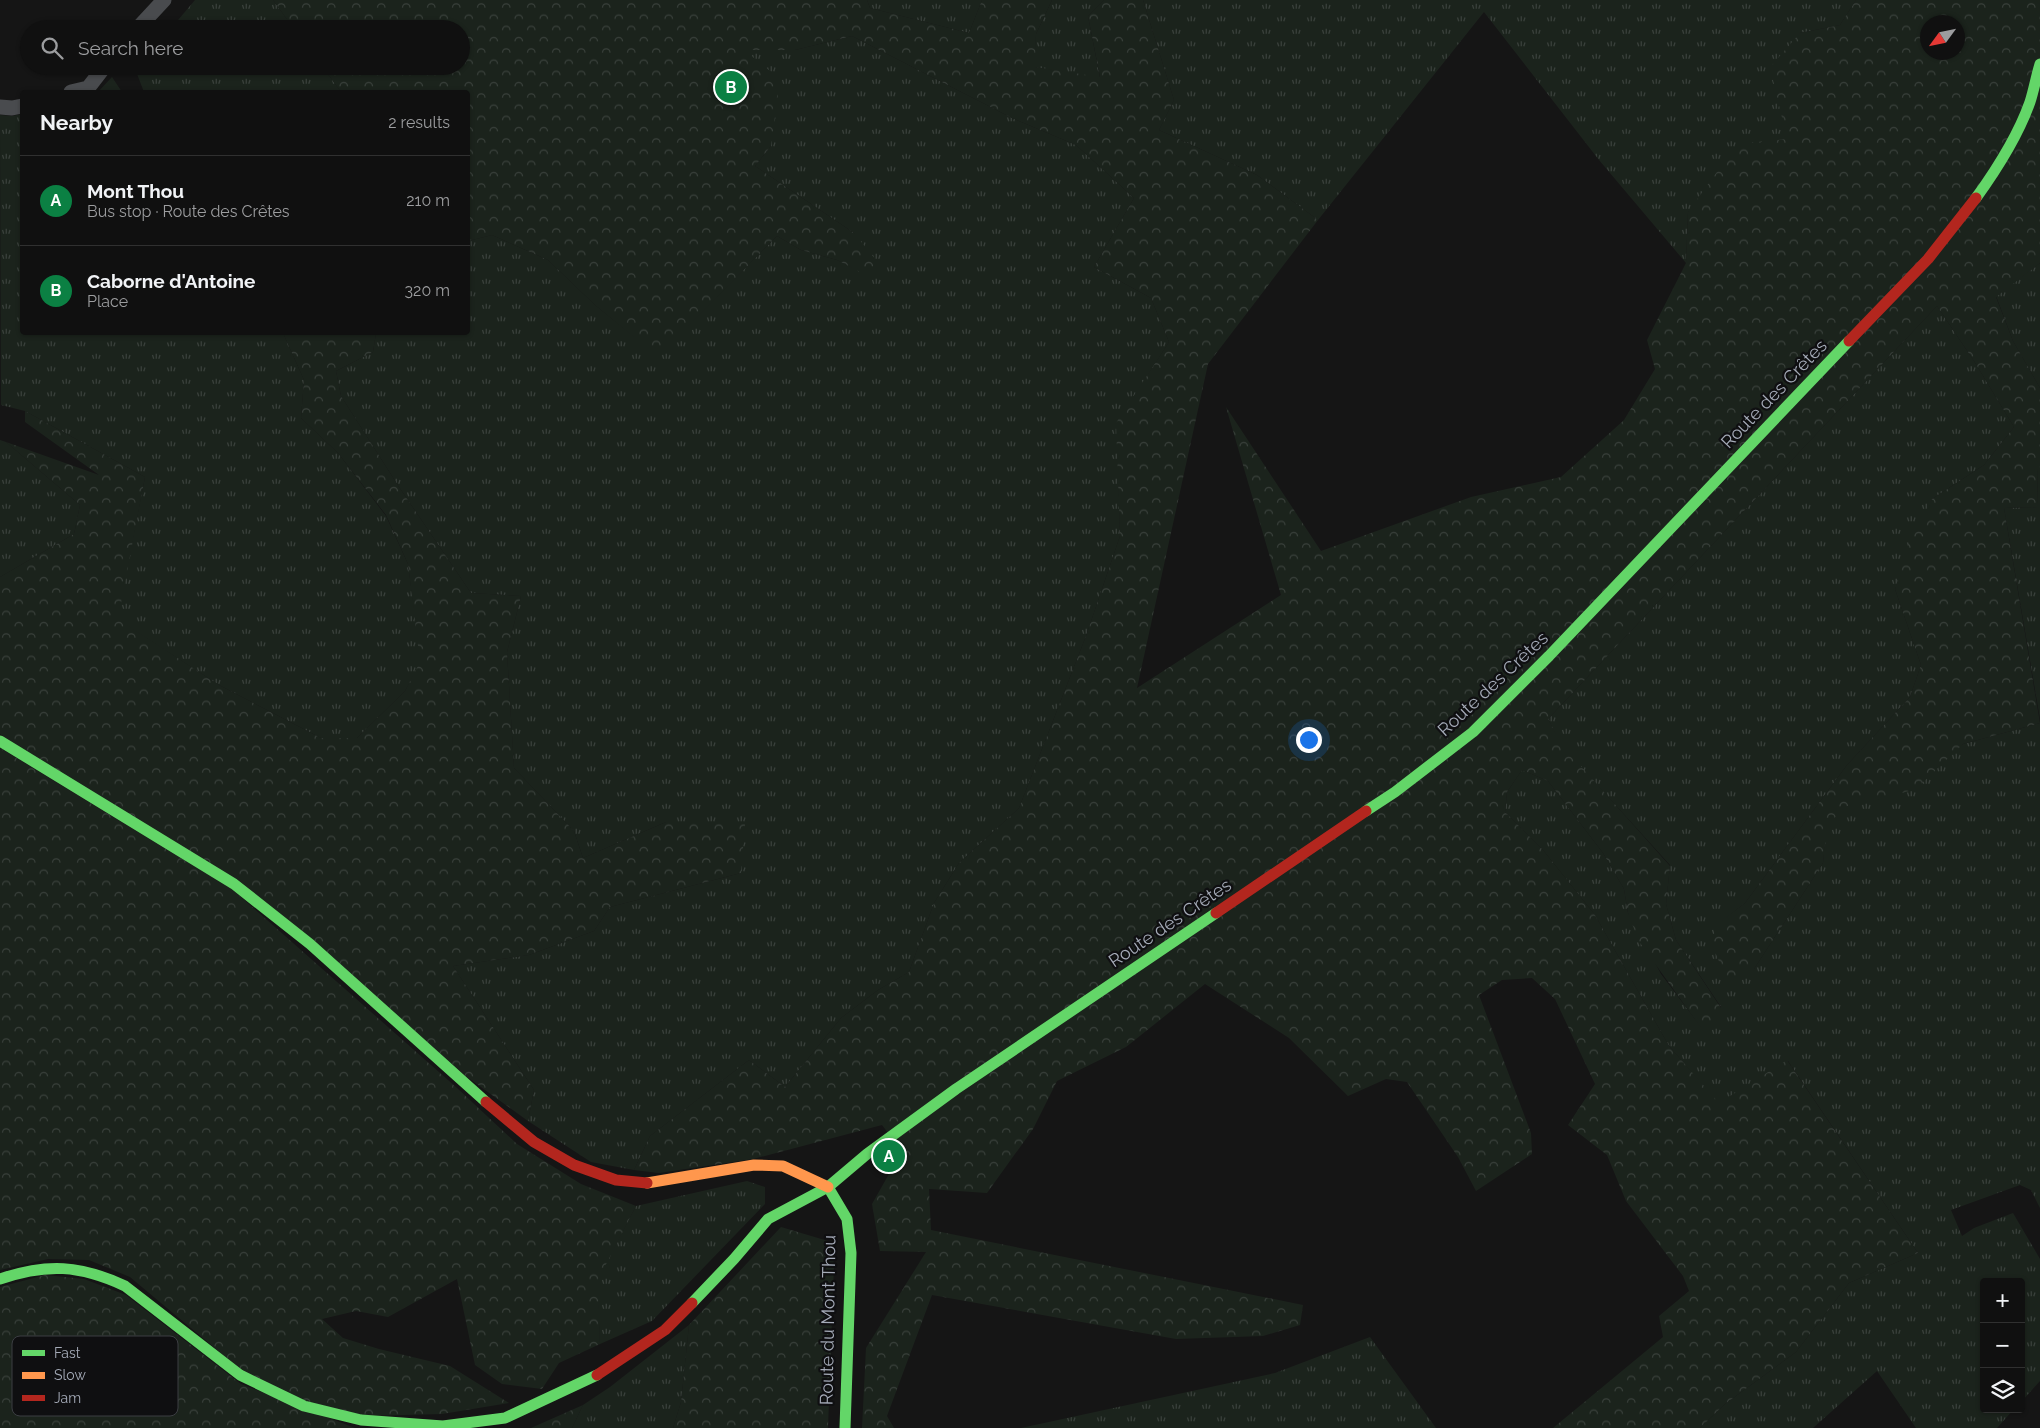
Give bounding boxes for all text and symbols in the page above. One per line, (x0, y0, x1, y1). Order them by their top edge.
north arrow (1920, 15, 1965, 60)
search box (20, 20, 470, 75)
icon: search (38, 34, 66, 62)
text: Search here (78, 37, 184, 59)
pin: B (715, 68, 747, 106)
text: Nearby (40, 110, 113, 135)
text: 2 results (388, 113, 450, 132)
text: Mont Thou (87, 180, 184, 202)
text: A (51, 191, 61, 210)
text: 210 m (406, 191, 450, 210)
text: Bus stop · Route des Crêtes (87, 202, 290, 221)
text: Caborne d'Antoine (87, 270, 255, 292)
text: B (51, 281, 61, 300)
text: 320 m (405, 281, 450, 300)
text: Place (87, 292, 128, 311)
street label: Route des Crêtes (1716, 335, 1831, 452)
street label: Route des Crêtes (1433, 627, 1552, 740)
your location (1296, 727, 1322, 753)
street label: Route des Crêtes (1105, 874, 1235, 971)
pin: A (873, 1137, 905, 1175)
street label: Route du Mont Thou (816, 1235, 839, 1405)
map controls (1980, 1278, 2025, 1413)
button: + (1980, 1278, 2025, 1323)
button: − (1980, 1323, 2025, 1368)
legend (12, 1336, 178, 1416)
text: Fast (54, 1345, 81, 1361)
text: Slow (54, 1367, 86, 1383)
button: layers (1980, 1368, 2025, 1413)
text: Jam (54, 1390, 81, 1406)

